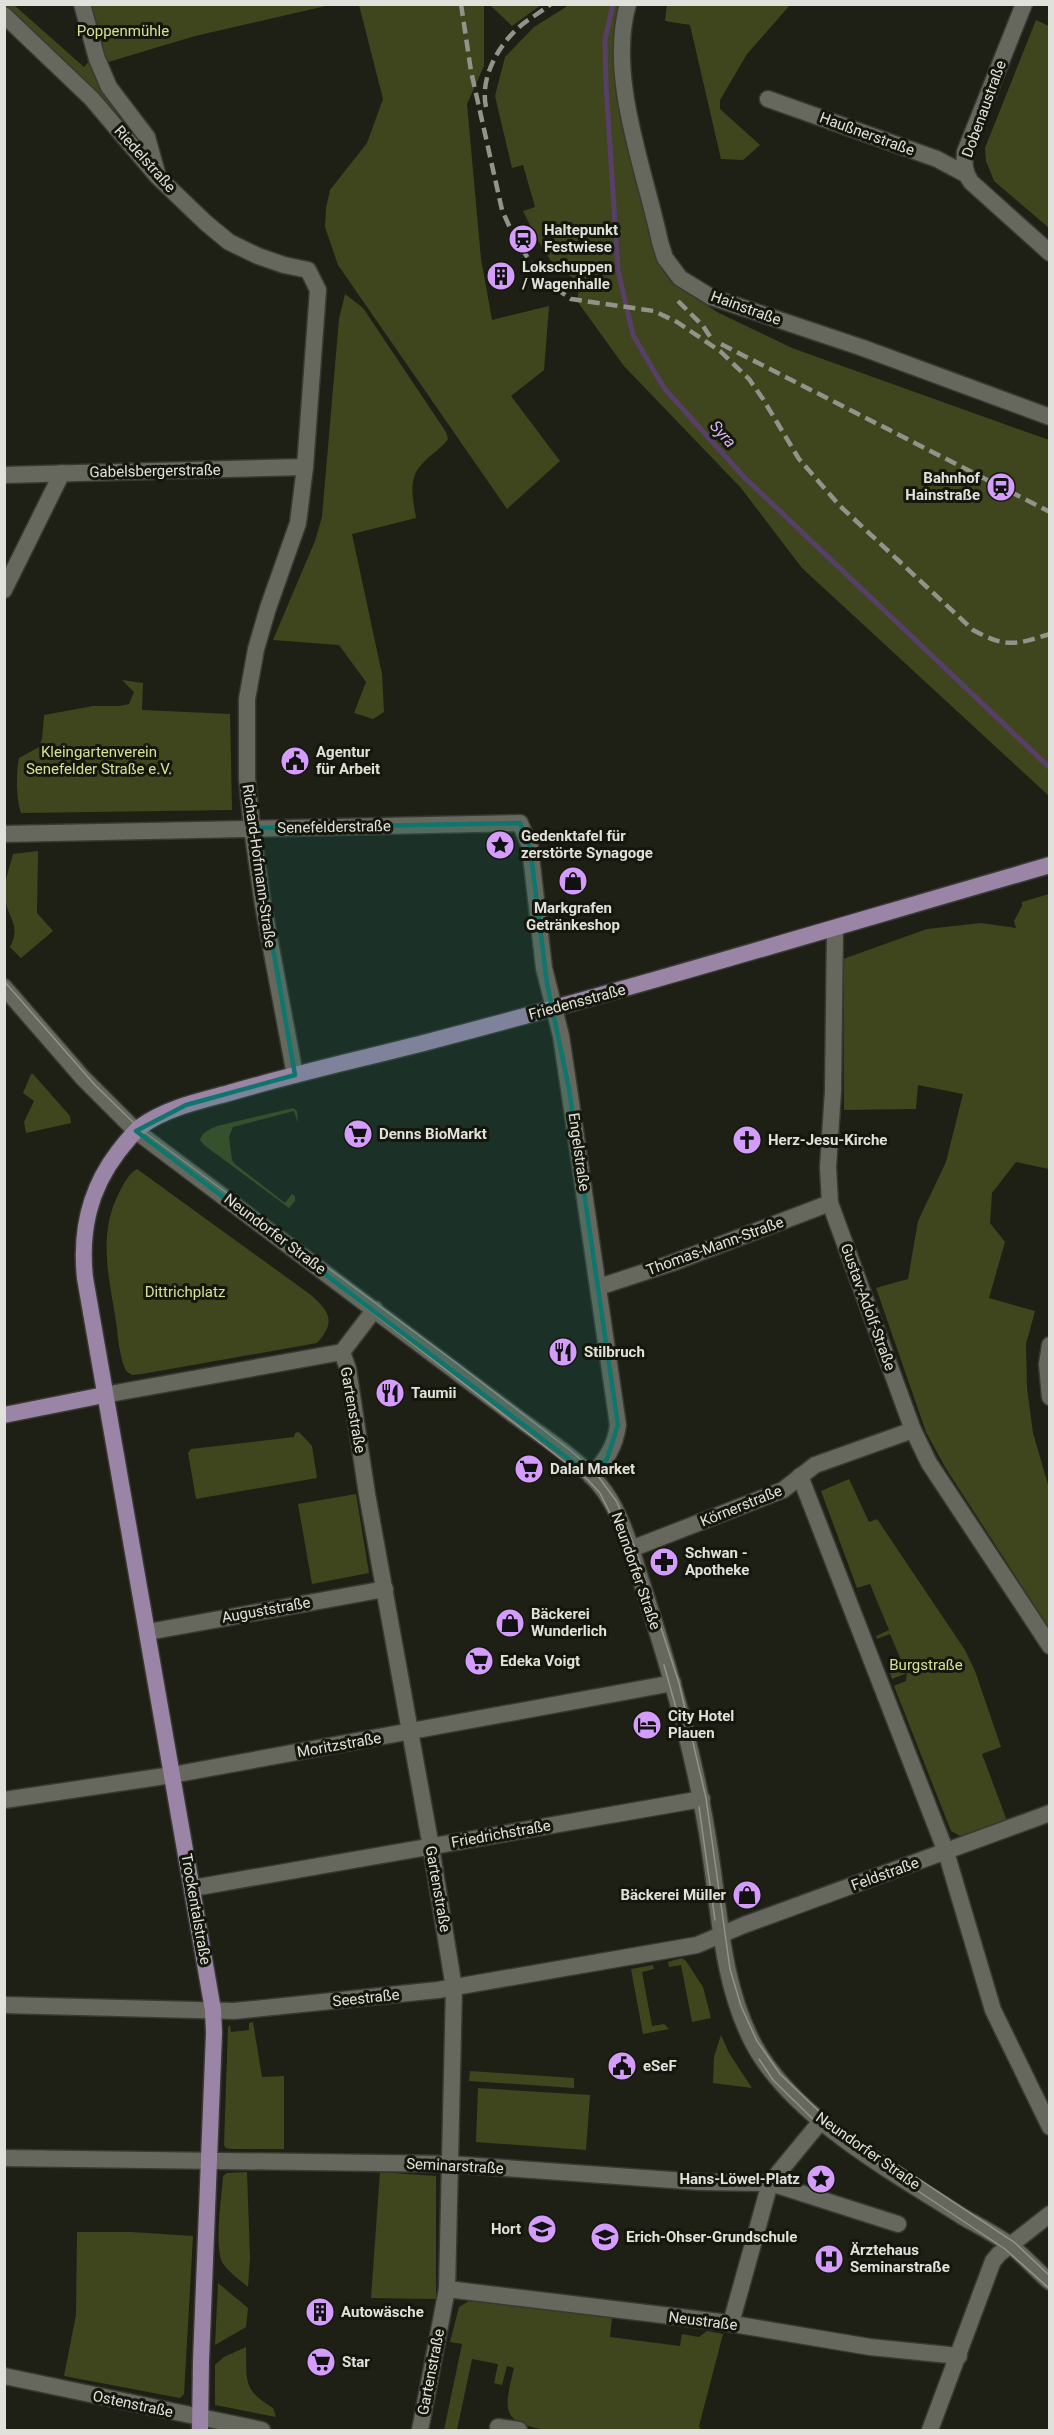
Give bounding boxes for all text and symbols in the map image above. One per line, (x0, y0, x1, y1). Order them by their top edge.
park label: Poppenmühle (77, 22, 169, 40)
street label: Dobenaustraße (958, 58, 1010, 160)
street label: Haußnerstraße (817, 108, 917, 160)
street label: Riedelstraße (110, 122, 180, 196)
place label: Haltepunkt Festwiese (544, 221, 618, 256)
station icon: Haltepunkt Festwiese (507, 223, 539, 255)
place label: Lokschuppen / Wagenhalle (521, 258, 612, 293)
building icon: Lokschuppen / Wagenhalle (485, 260, 517, 292)
street label: Hainstraße (708, 287, 784, 329)
water label: Syra (706, 417, 740, 451)
street label: Gabelsbergerstraße (89, 461, 221, 481)
place label: Bahnhof Hainstraße (905, 469, 981, 504)
station icon: Bahnhof Hainstraße (985, 471, 1017, 503)
park label: Kleingartenverein Senefelder Straße e.V. (26, 743, 172, 778)
place label: Agentur für Arbeit (316, 743, 380, 778)
public building icon: Agentur für Arbeit (279, 745, 311, 777)
street label: Richard-Hofmann-Straße (239, 783, 279, 949)
street label: Senefelderstraße (277, 817, 391, 837)
place label: Gedenktafel für zerstörte Synagoge (521, 827, 653, 862)
place icon: Gedenktafel für zerstörte Synagoge (484, 829, 516, 861)
shop icon: Markgrafen Getränkeshop (557, 865, 589, 897)
place label: Markgrafen Getränkeshop (526, 899, 620, 934)
street label: Friedensstraße (527, 980, 628, 1024)
street label: Engelstraße (565, 1111, 593, 1193)
supermarket icon: Denns BioMarkt (342, 1118, 374, 1150)
church icon: Herz-Jesu-Kirche (731, 1124, 763, 1156)
place label: Denns BioMarkt (379, 1125, 487, 1143)
place label: Herz-Jesu-Kirche (768, 1131, 887, 1149)
street label: Neundorfer Straße (221, 1190, 330, 1278)
street label: Thomas-Mann-Straße (644, 1213, 786, 1279)
street label: Gustav-Adolf-Straße (837, 1241, 899, 1373)
park label: Dittrichplatz (145, 1283, 225, 1301)
restaurant icon: Stilbruch (547, 1336, 579, 1368)
place label: Stilbruch (584, 1343, 645, 1361)
street label: Gartenstraße (337, 1365, 369, 1455)
restaurant icon: Taumii (374, 1377, 406, 1409)
place label: Taumii (411, 1384, 457, 1402)
supermarket icon: Dalal Market (513, 1453, 545, 1485)
place label: Dalal Market (550, 1460, 635, 1478)
street label: Körnerstraße (697, 1481, 785, 1531)
street label: Neundorfer Straße (607, 1510, 665, 1632)
place label: Schwan - Apotheke (685, 1544, 749, 1579)
pharmacy icon: Schwan - Apotheke (648, 1546, 680, 1578)
street label: Auguststraße (220, 1593, 312, 1627)
place label: Bäckerei Wunderlich (531, 1605, 607, 1640)
shop icon: Bäckerei Wunderlich (494, 1607, 526, 1639)
supermarket icon: Edeka Voigt (463, 1645, 495, 1677)
place label: Edeka Voigt (500, 1652, 580, 1670)
park label: Burgstraße (889, 1656, 963, 1674)
place label: City Hotel Plauen (668, 1707, 734, 1742)
hotel icon: City Hotel Plauen (631, 1709, 663, 1741)
street label: Moritzstraße (295, 1729, 383, 1761)
street label: Friedrichstraße (450, 1816, 552, 1852)
street label: Gartenstraße (422, 1844, 454, 1934)
street label: Trockentalstraße (177, 1852, 215, 1966)
street label: Feldstraße (849, 1853, 921, 1895)
shop icon: Bäckerei Müller (731, 1879, 763, 1911)
place label: Bäckerei Müller (620, 1886, 726, 1904)
street label: Seestraße (332, 1986, 400, 2010)
public building icon: eSeF (606, 2050, 638, 2082)
place label: eSeF (643, 2057, 677, 2075)
street label: Neundorfer Straße (813, 2108, 924, 2194)
street label: Seminarstraße (406, 2154, 504, 2178)
place icon: Hans-Löwel-Platz (805, 2163, 837, 2195)
place label: Hans-Löwel-Platz (679, 2170, 800, 2188)
school or university icon: Hort (526, 2213, 558, 2245)
place label: Hort (491, 2220, 521, 2238)
school or university icon: Erich-Ohser-Grundschule (589, 2221, 621, 2253)
place label: Erich-Ohser-Grundschule (626, 2228, 797, 2246)
place label: Ärztehaus Seminarstraße (850, 2241, 950, 2276)
hospital icon: Ärztehaus Seminarstraße (813, 2243, 845, 2275)
building icon: Autowäsche (304, 2296, 336, 2328)
place label: Autowäsche (341, 2303, 424, 2321)
street label: Neustraße (667, 2308, 739, 2334)
street label: Gartenstraße (414, 2327, 448, 2417)
supermarket icon: Star (305, 2346, 337, 2378)
place label: Star (342, 2353, 370, 2371)
street label: Ostenstraße (91, 2387, 175, 2421)

